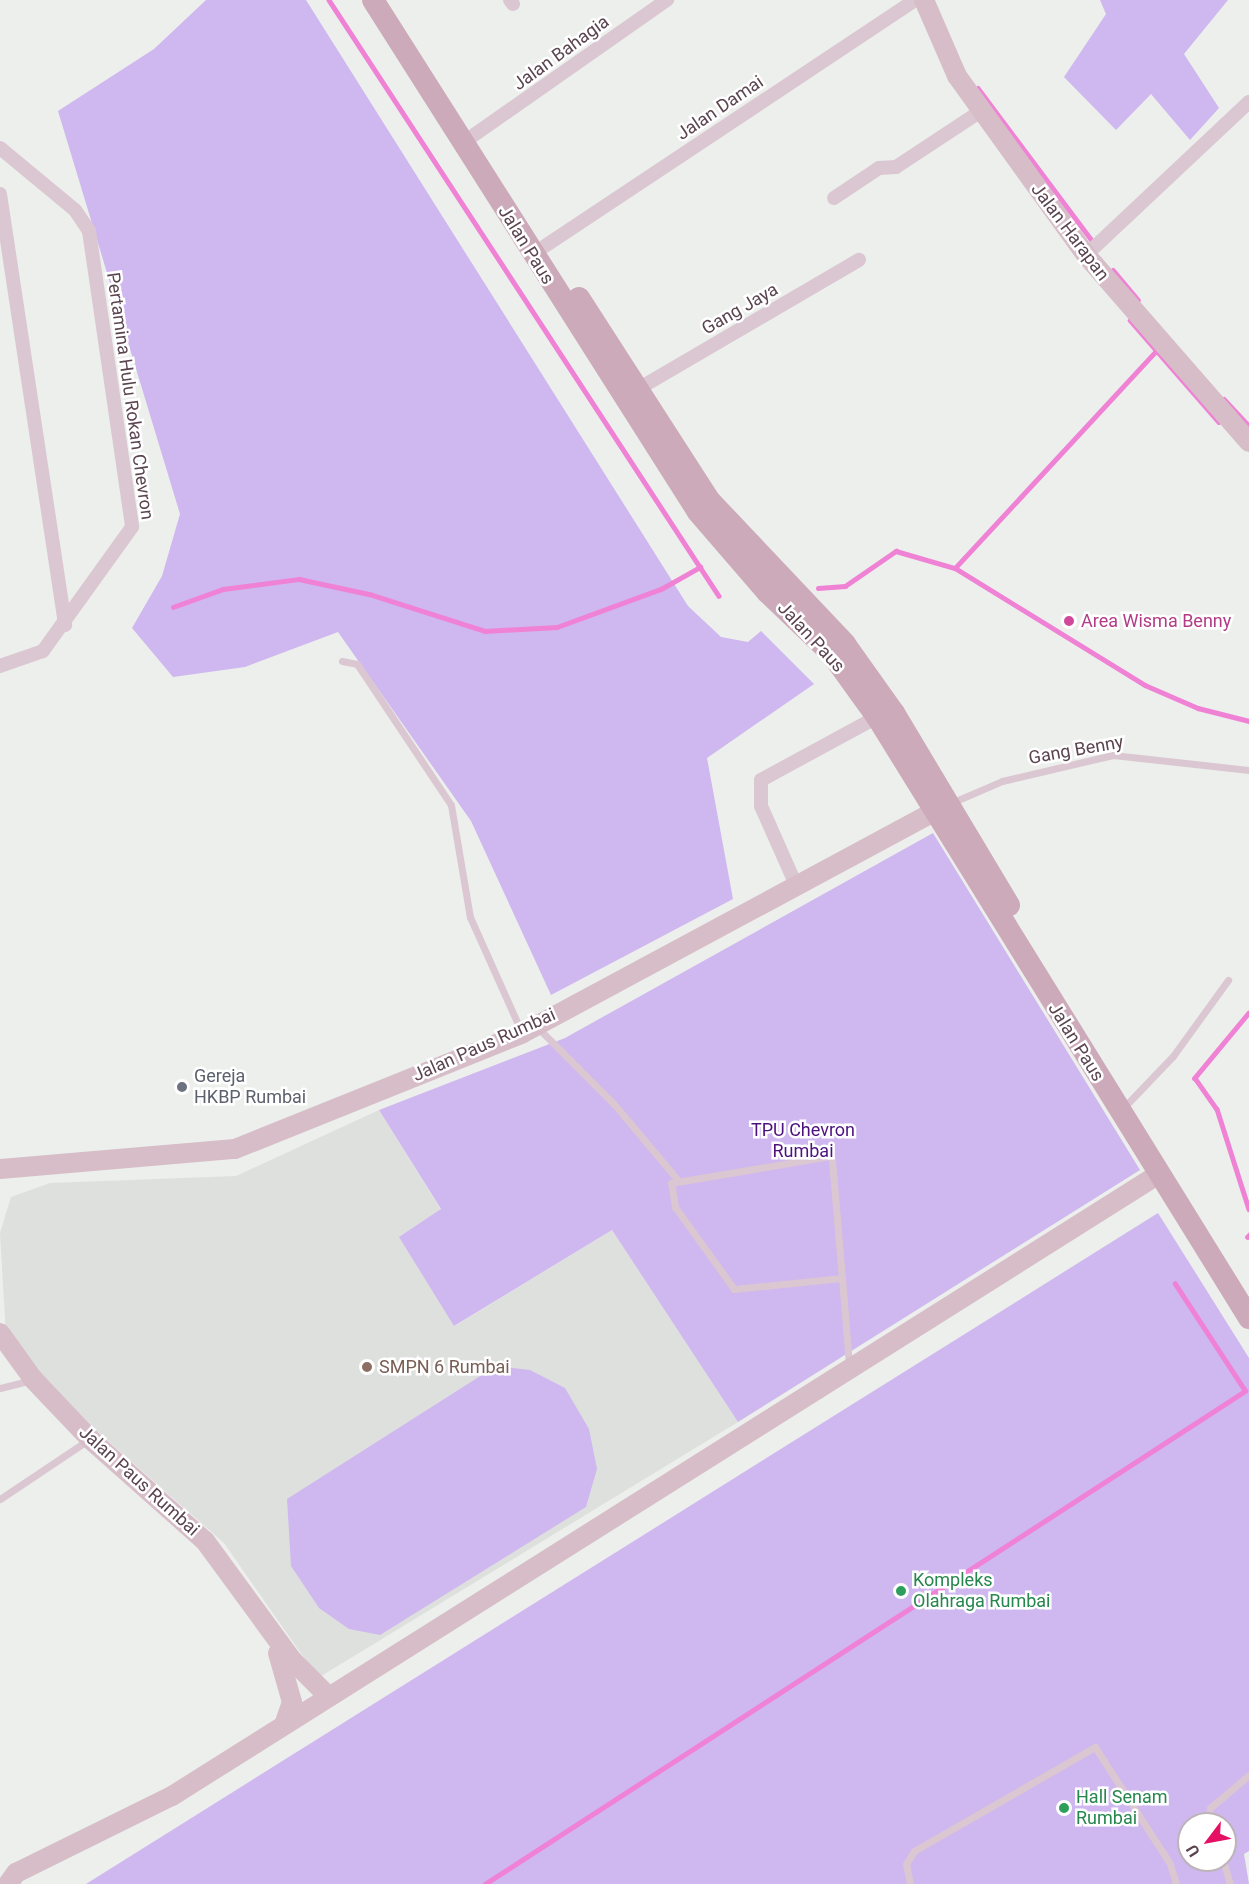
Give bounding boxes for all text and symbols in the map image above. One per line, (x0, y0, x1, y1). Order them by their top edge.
street label: Jalan Bahagia (509, 11, 613, 95)
street label: Jalan Damai (673, 71, 767, 145)
street label: Jalan Harapan (1026, 179, 1114, 285)
street label: Jalan Paus (493, 202, 559, 288)
street label: Pertamina Hulu Rokan Chevron (102, 271, 158, 521)
street label: Gang Jaya (698, 279, 782, 339)
street label: Jalan Paus (773, 597, 849, 677)
place label: Area Wisma Benny (1081, 610, 1231, 632)
marker: Area Wisma Benny (1062, 614, 1076, 628)
street label: Gang Benny (1027, 731, 1125, 769)
street label: Jalan Paus (1043, 999, 1109, 1085)
street label: Jalan Paus Rumbai (409, 1004, 559, 1086)
place label: Gereja HKBP Rumbai (194, 1066, 306, 1108)
marker: Gereja HKBP Rumbai (175, 1080, 189, 1094)
park label: TPU Chevron Rumbai (751, 1120, 855, 1162)
place label: SMPN 6 Rumbai (379, 1356, 510, 1378)
marker: SMPN 6 Rumbai (360, 1360, 374, 1374)
street label: Jalan Paus Rumbai (75, 1421, 203, 1541)
place label: Kompleks Olahraga Rumbai (913, 1570, 1050, 1612)
marker: Kompleks Olahraga Rumbai (894, 1584, 908, 1598)
place label: Hall Senam Rumbai (1076, 1787, 1168, 1830)
marker: Hall Senam Rumbai (1057, 1801, 1071, 1815)
north arrow (1177, 1812, 1237, 1872)
text: U (1182, 1841, 1204, 1860)

